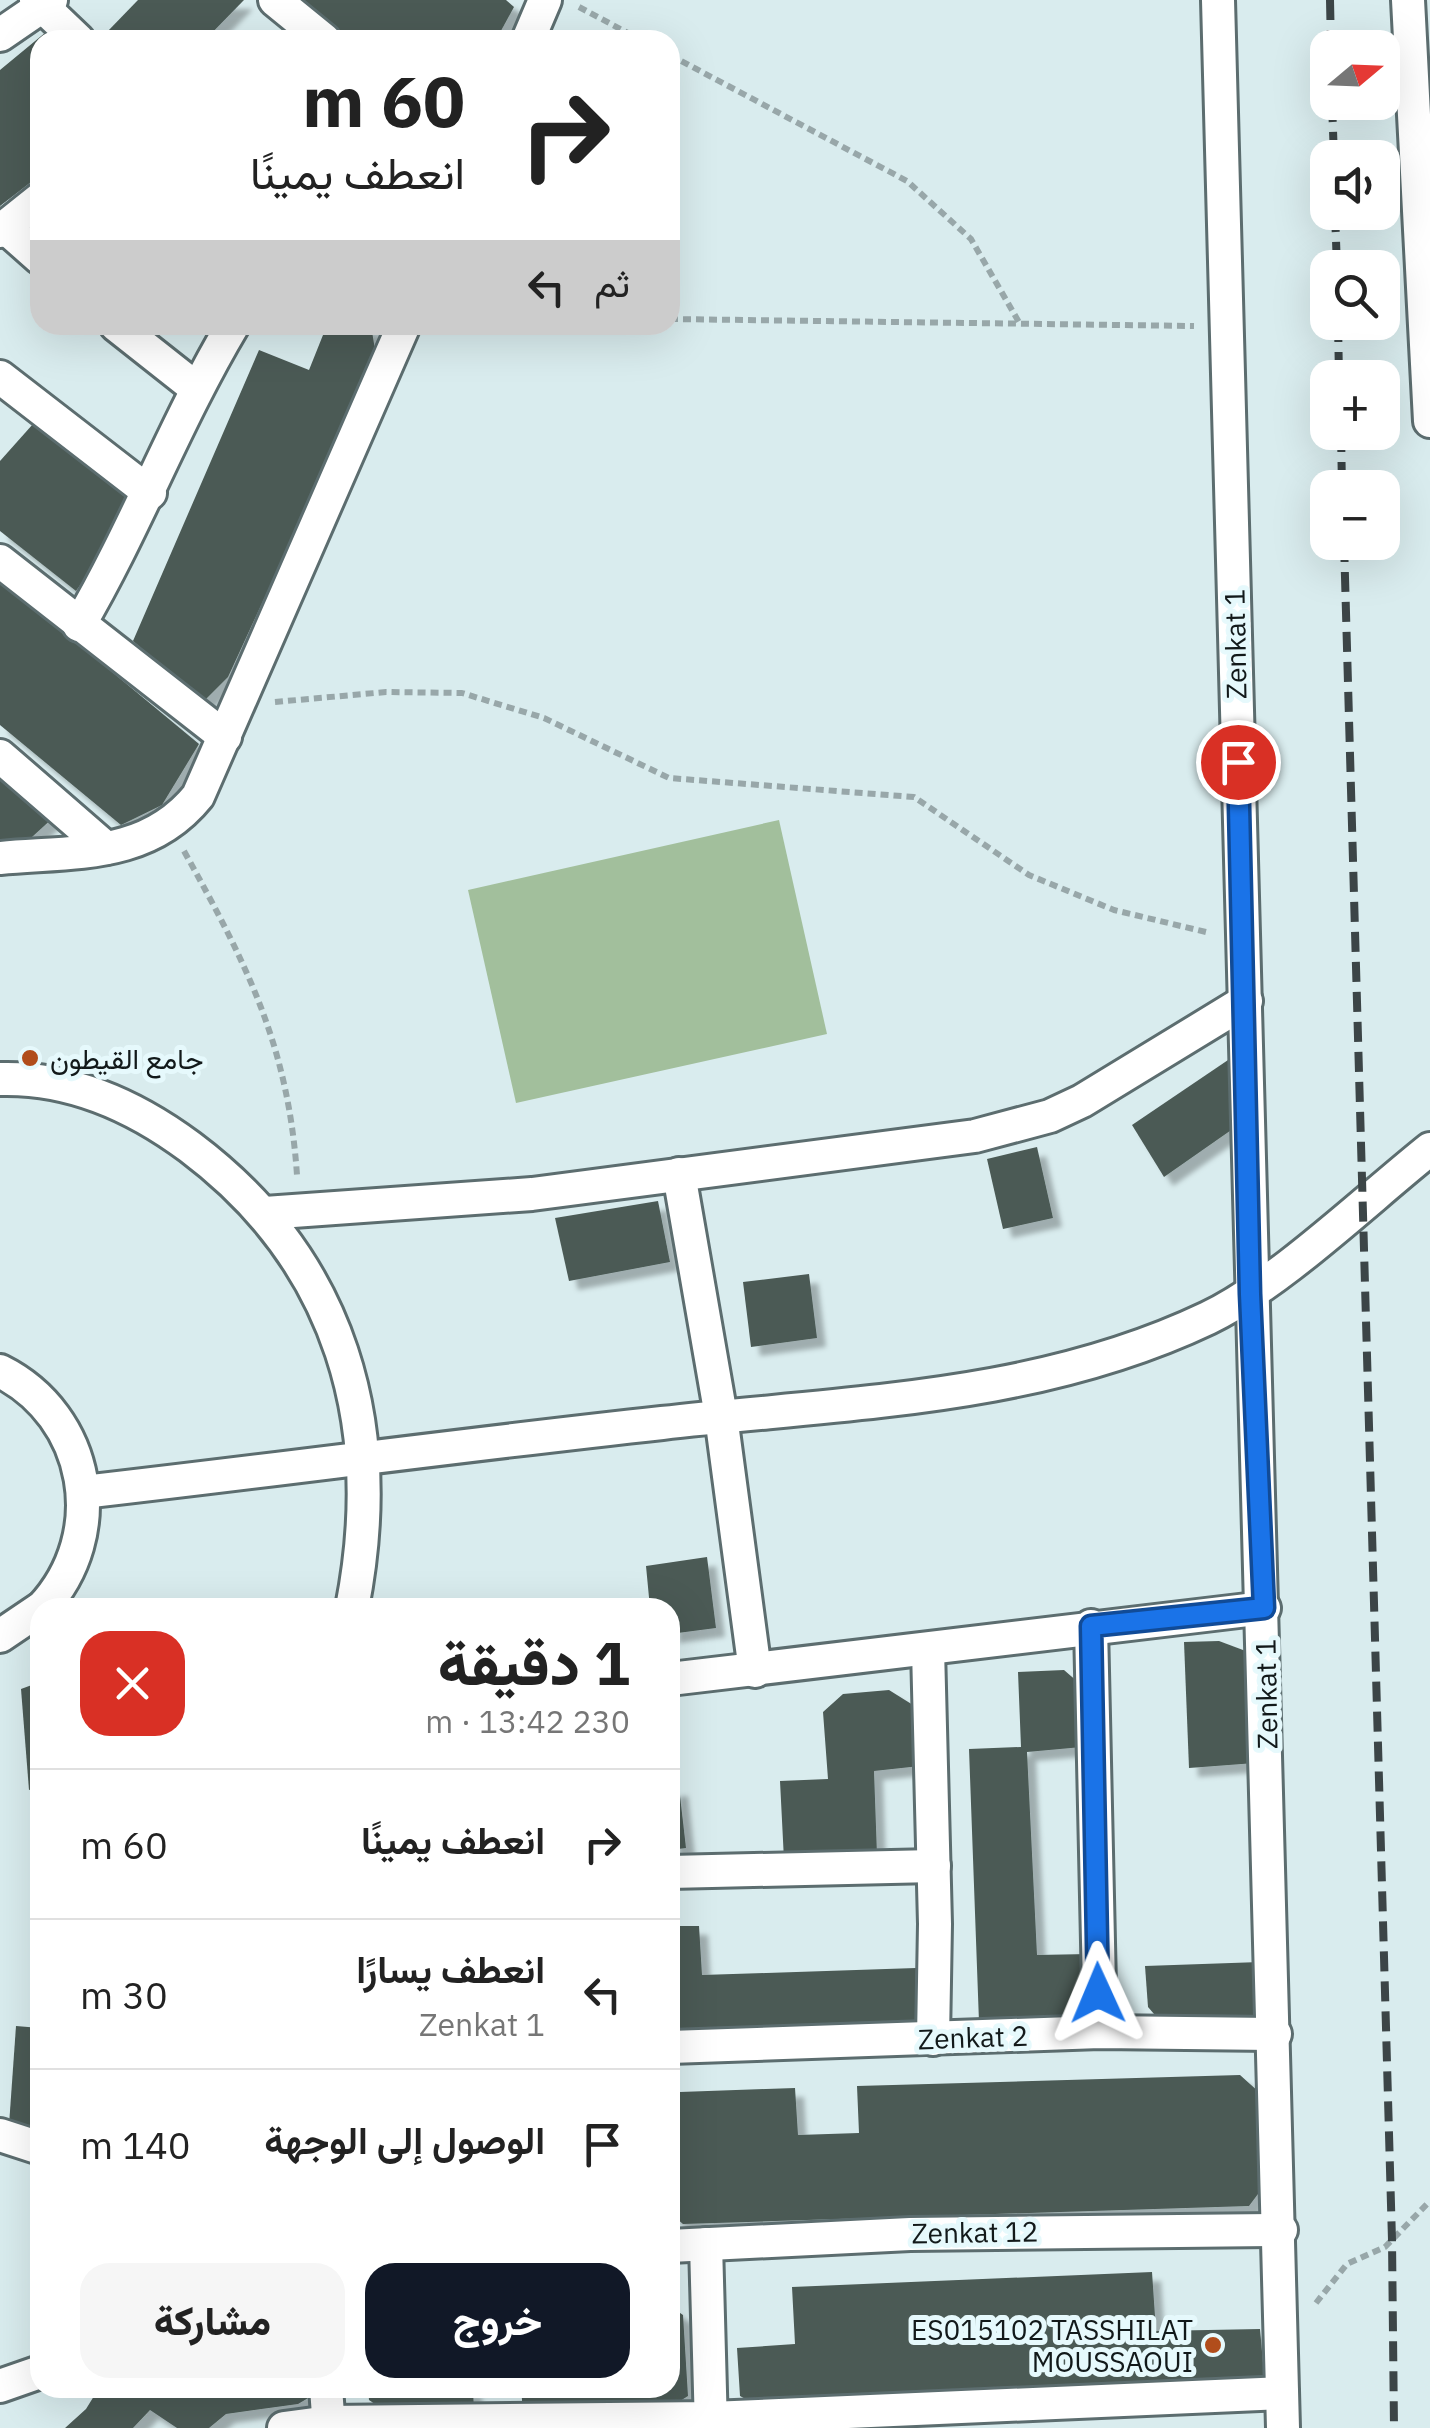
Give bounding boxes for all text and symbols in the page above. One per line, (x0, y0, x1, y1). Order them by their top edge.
north arrow (1310, 30, 1400, 120)
map controls (1310, 30, 1400, 560)
text: 60 m (302, 55, 465, 146)
icon: right (500, 70, 630, 200)
button: sound (1310, 140, 1400, 230)
text: انعطف يمينًا (250, 143, 465, 201)
button: search (1310, 250, 1400, 340)
text: ثم (594, 258, 630, 307)
icon: left (519, 260, 574, 315)
button: + (1310, 360, 1400, 450)
button: − (1310, 470, 1400, 560)
street label: Zenkat 1 (1216, 589, 1254, 699)
pin (1196, 720, 1281, 805)
icon: arrive (1211, 735, 1266, 790)
place label: جامع القيطون (50, 1040, 203, 1079)
marker: جامع القيطون (19, 1047, 41, 1069)
text: 1 دقيقة (438, 1623, 630, 1702)
button: close (80, 1631, 185, 1736)
street label: Zenkat 1 (1247, 1639, 1285, 1749)
text: 230 m · 13:42 (425, 1700, 630, 1742)
text: انعطف يمينًا (361, 1815, 545, 1864)
icon: right (575, 1817, 630, 1872)
text: 60 m (80, 1820, 168, 1869)
position arrow (1046, 1941, 1150, 2045)
text: انعطف يسارًا (356, 1944, 545, 1993)
icon: left (575, 1967, 630, 2022)
text: 30 m (80, 1970, 168, 2019)
text: Zenkat 1 (419, 2003, 545, 2045)
street label: Zenkat 2 (917, 2017, 1029, 2057)
text: الوصول إلى الوجهة (264, 2115, 545, 2164)
icon: arrive (575, 2117, 630, 2172)
text: 140 m (80, 2120, 191, 2169)
street label: Zenkat 12 (911, 2212, 1039, 2252)
button: مشاركة (80, 2263, 345, 2378)
button: خروج (365, 2263, 630, 2378)
place label: ES015102 TASSHILAT MOUSSAOUI (911, 2311, 1193, 2380)
marker: ES015102 TASSHILAT MOUSSAOUI (1202, 2334, 1224, 2356)

